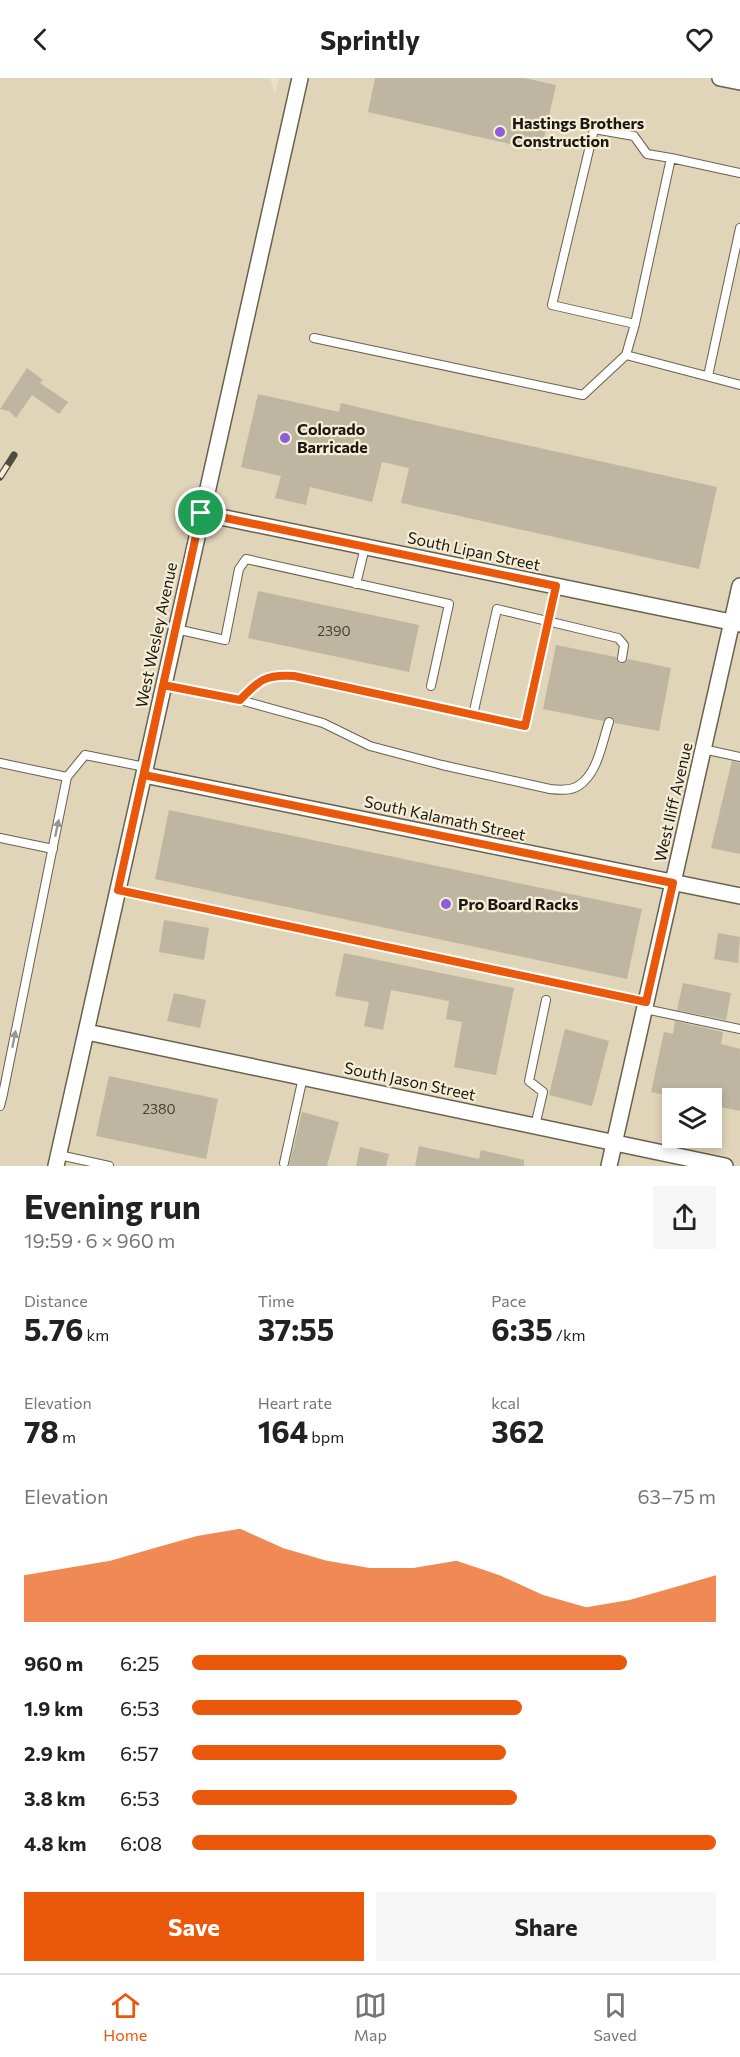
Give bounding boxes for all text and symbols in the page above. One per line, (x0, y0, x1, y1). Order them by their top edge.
icon: back (24, 23, 57, 56)
text: Sprintly (320, 23, 420, 56)
icon: heart (683, 23, 716, 56)
place label: Hastings Brothers Construction (512, 113, 644, 150)
marker: Hastings Brothers Construction (493, 125, 507, 139)
place label: Colorado Barricade (297, 419, 368, 456)
marker: Colorado Barricade (278, 431, 292, 445)
pin (175, 487, 226, 538)
icon: arrive (184, 496, 217, 529)
street label: South Lipan Street (406, 527, 543, 574)
street label: West Wesley Avenue (131, 560, 180, 709)
house number: 2390 (317, 622, 351, 639)
street label: West Iliff Avenue (650, 740, 695, 863)
street label: South Kalamath Street (363, 791, 528, 844)
one-way arrow (53, 818, 62, 837)
place label: Pro Board Racks (458, 894, 579, 913)
marker: Pro Board Racks (439, 897, 453, 911)
one-way arrow (10, 1030, 19, 1049)
street label: South Jason Street (343, 1057, 478, 1104)
map controls (662, 1088, 722, 1148)
button: layers (662, 1088, 722, 1148)
house number: 2380 (142, 1100, 176, 1117)
text: Evening run (24, 1185, 201, 1226)
button: share (653, 1186, 716, 1249)
text: 19:59 · 6 × 960 m (24, 1228, 175, 1252)
text: Distance (24, 1291, 88, 1310)
text: Time (258, 1291, 294, 1310)
text: Pace (491, 1291, 526, 1310)
text: 5.76 (24, 1310, 84, 1347)
text: 37:55 (258, 1310, 334, 1347)
text: 6:35 (491, 1310, 553, 1347)
text: km (84, 1325, 109, 1344)
text: /km (553, 1325, 586, 1344)
text: Elevation (24, 1393, 92, 1412)
text: Heart rate (258, 1393, 332, 1412)
text: kcal (491, 1393, 520, 1412)
text: 78 (24, 1412, 59, 1449)
text: 164 (258, 1412, 308, 1449)
text: 362 (491, 1412, 544, 1449)
text: m (59, 1427, 76, 1446)
text: bpm (308, 1427, 344, 1446)
text: Elevation (24, 1484, 109, 1508)
text: 63–75 m (637, 1484, 716, 1508)
text: 960 m (24, 1651, 83, 1675)
text: 6:25 (120, 1651, 159, 1675)
text: 1.9 km (24, 1696, 83, 1720)
text: 6:53 (120, 1696, 160, 1720)
text: 2.9 km (24, 1741, 85, 1765)
text: 6:57 (120, 1741, 159, 1765)
text: 3.8 km (24, 1786, 86, 1810)
text: 6:53 (120, 1786, 160, 1810)
text: 4.8 km (24, 1831, 86, 1855)
text: 6:08 (120, 1831, 162, 1855)
button: Save (24, 1892, 364, 1961)
button: Share (376, 1892, 716, 1961)
tab: Home (103, 1989, 147, 2044)
tab: Map (354, 1989, 387, 2044)
tab: Saved (593, 1989, 637, 2044)

